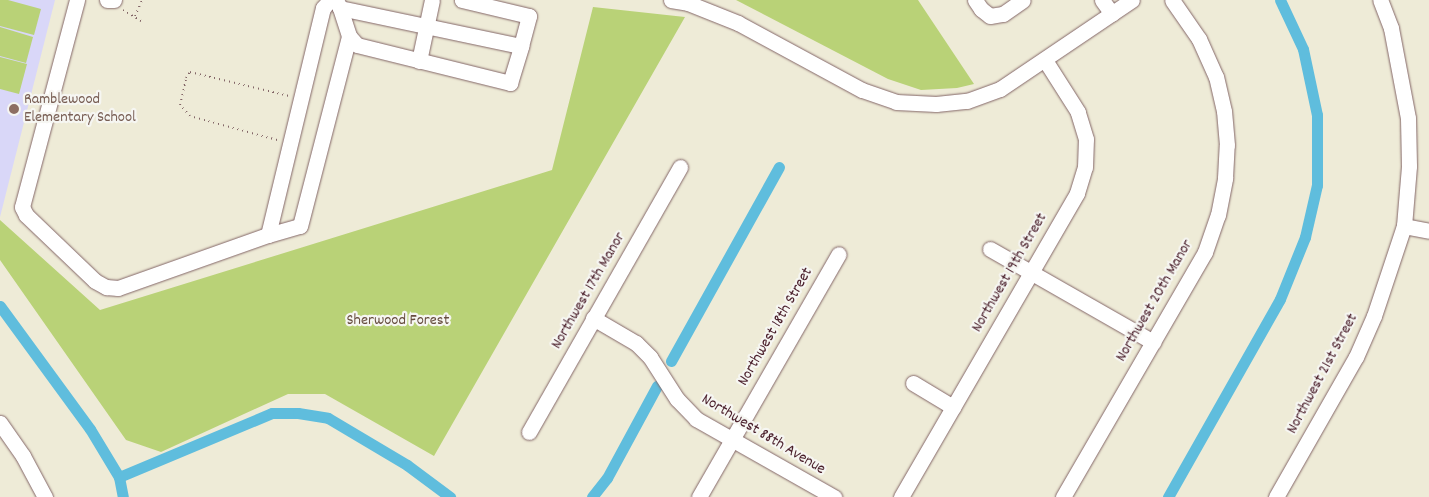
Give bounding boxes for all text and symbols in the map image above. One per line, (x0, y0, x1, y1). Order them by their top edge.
place label: Ramblewood Elementary School (24, 90, 136, 128)
marker: Ramblewood Elementary School (8, 103, 20, 115)
street label: Northwest 19th Street (968, 210, 1052, 336)
street label: Northwest 17th Manor (548, 229, 630, 353)
street label: Northwest 20th Manor (1112, 237, 1198, 365)
street label: Northwest 18th Street (734, 264, 818, 390)
park label: Sherwood Forest (347, 311, 449, 331)
street label: Northwest 21st Street (1283, 311, 1363, 437)
street label: Northwest 88th Avenue (697, 390, 829, 480)

